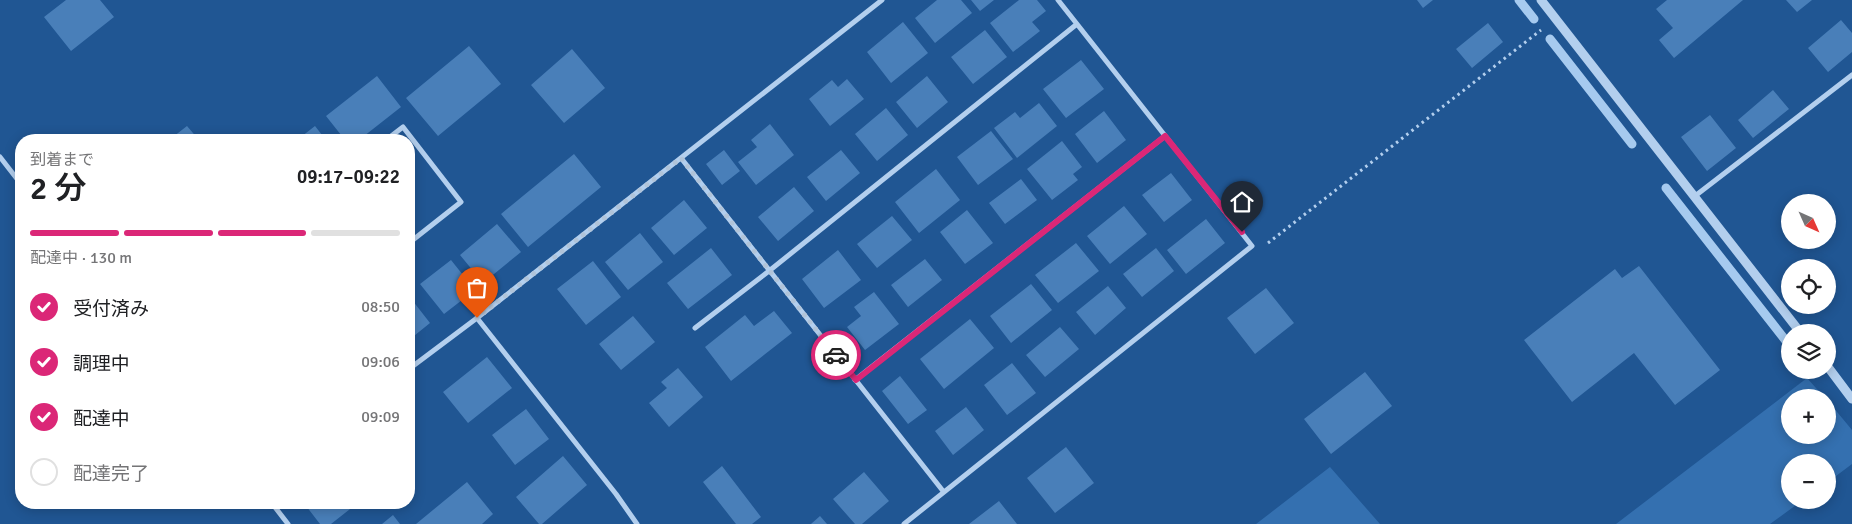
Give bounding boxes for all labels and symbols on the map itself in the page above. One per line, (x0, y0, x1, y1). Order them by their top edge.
pin (1221, 181, 1263, 232)
north arrow (1781, 194, 1836, 249)
pin (456, 267, 498, 318)
courier (811, 330, 861, 380)

